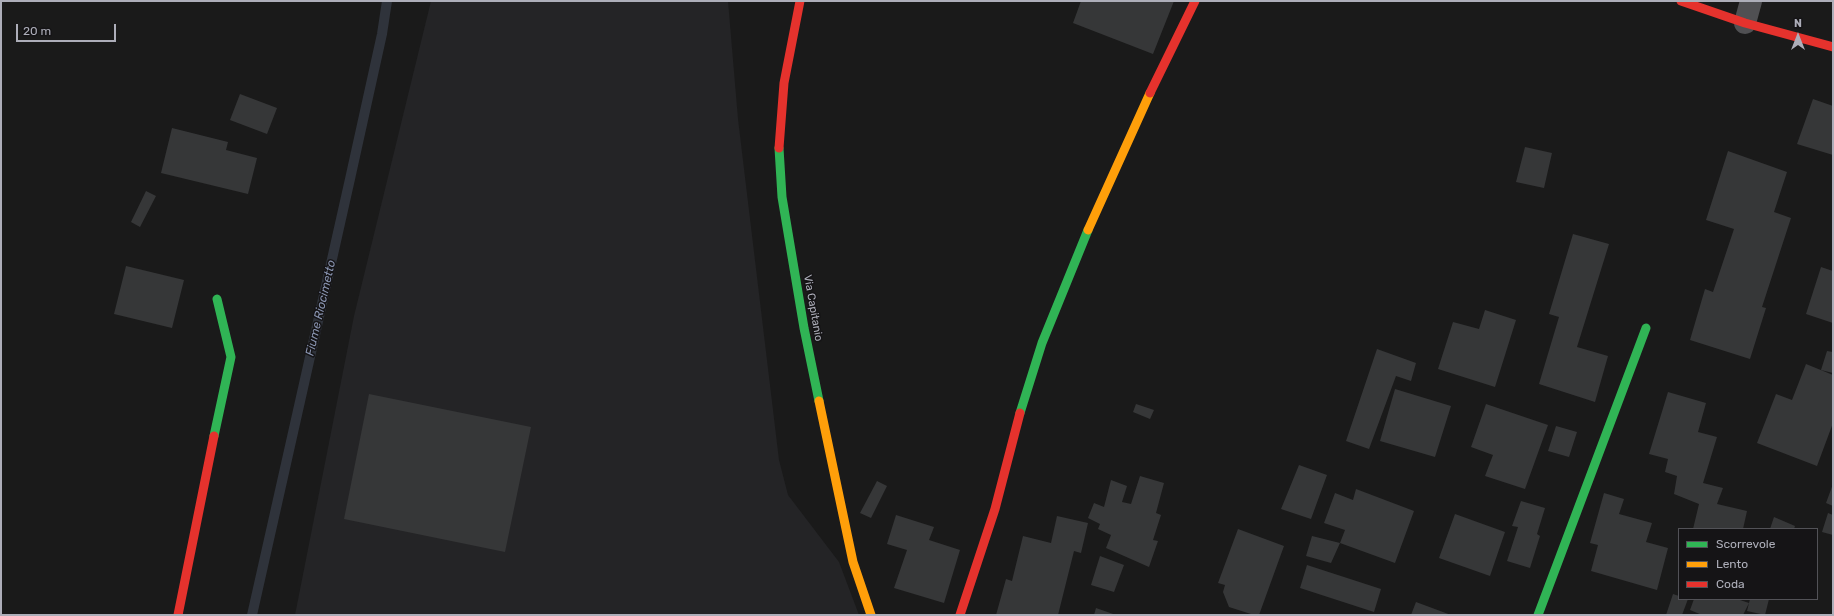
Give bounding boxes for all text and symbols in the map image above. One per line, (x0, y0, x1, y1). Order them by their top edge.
scale bar (18, 16, 118, 42)
north arrow (1778, 16, 1818, 56)
text: N (1794, 17, 1802, 30)
text: 20 m (23, 24, 51, 38)
water label: Fiume Riocimetto (303, 259, 339, 357)
street label: Via Capitanio (801, 274, 825, 342)
legend (1678, 528, 1818, 600)
text: Scorrevole (1716, 537, 1775, 551)
text: Lento (1716, 557, 1748, 571)
text: Coda (1716, 577, 1745, 591)

